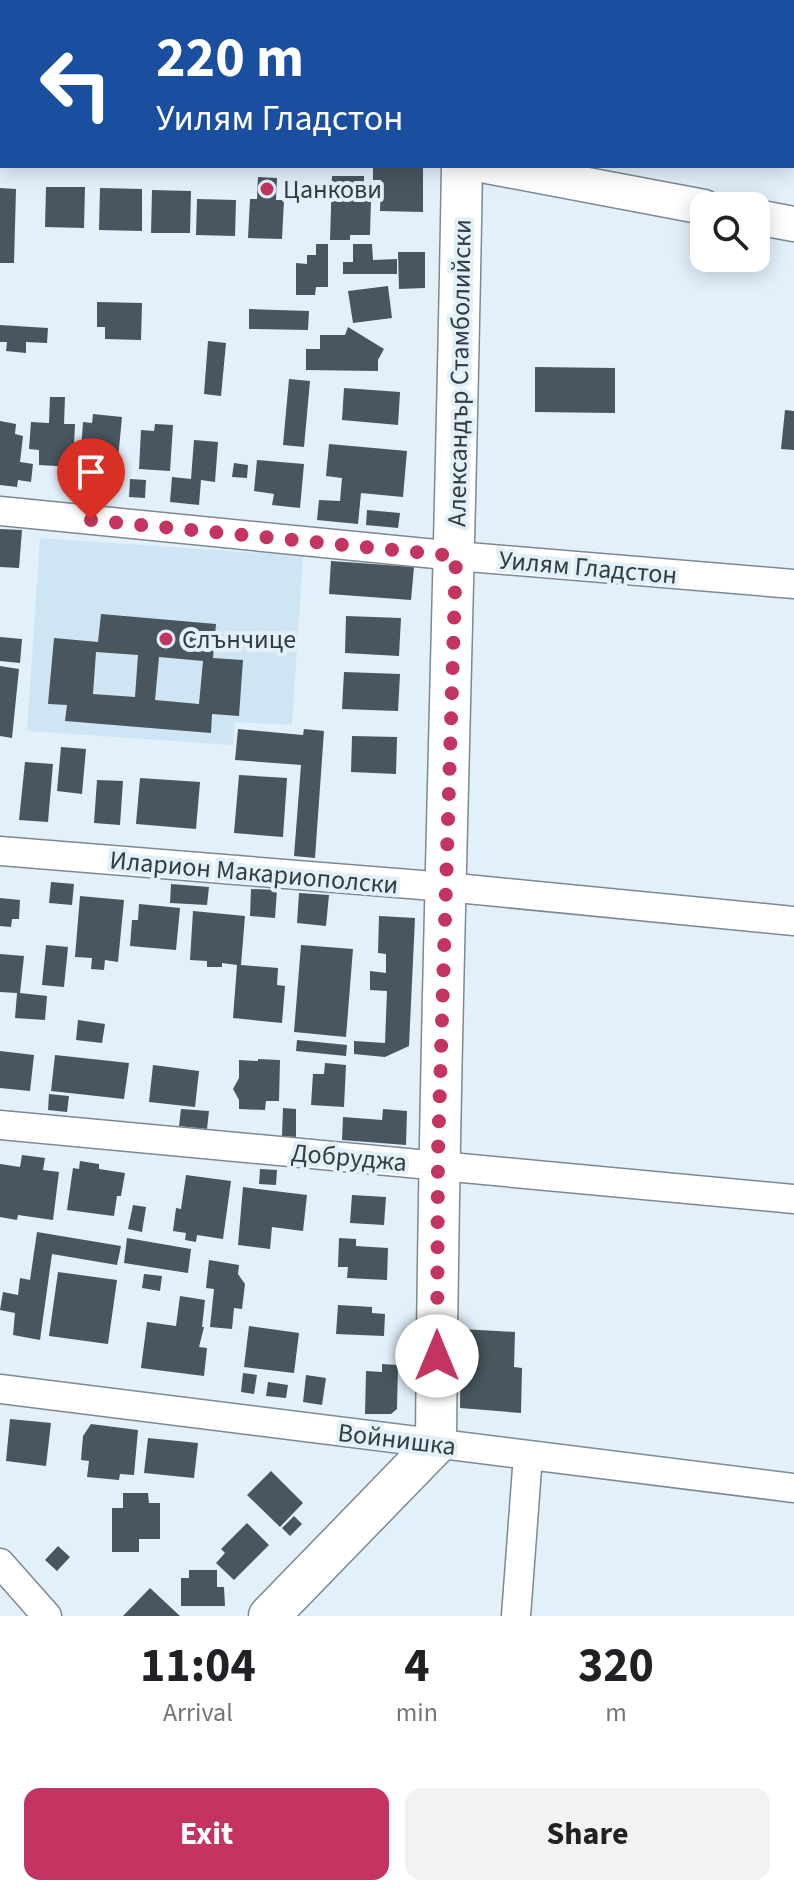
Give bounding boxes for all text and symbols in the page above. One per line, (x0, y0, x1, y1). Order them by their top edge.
text: 220 m (156, 19, 304, 98)
icon: left (24, 32, 128, 136)
text: Уилям Гладстон (156, 93, 404, 144)
place label: Цанкови (283, 171, 382, 208)
marker: Цанкови (258, 180, 276, 198)
map controls (690, 192, 770, 272)
button: search (690, 192, 770, 272)
street label: Александър Стамболийски (438, 219, 481, 527)
pin (57, 438, 125, 520)
icon: arrive (69, 450, 113, 494)
street label: Уилям Гладстон (497, 541, 679, 594)
place label: Слънчице (182, 621, 296, 658)
marker: Слънчице (157, 630, 175, 648)
street label: Иларион Макариополски (108, 841, 400, 904)
street label: Добруджа (290, 1134, 408, 1181)
position arrow (395, 1314, 479, 1398)
street label: Войнишка (336, 1414, 458, 1465)
text: 11:04 (140, 1632, 256, 1700)
text: 4 (404, 1632, 430, 1700)
text: 320 (578, 1632, 654, 1700)
text: Arrival (163, 1694, 233, 1731)
text: min (396, 1694, 438, 1731)
text: m (605, 1694, 627, 1731)
button: Exit (24, 1788, 389, 1880)
button: Share (405, 1788, 770, 1880)

